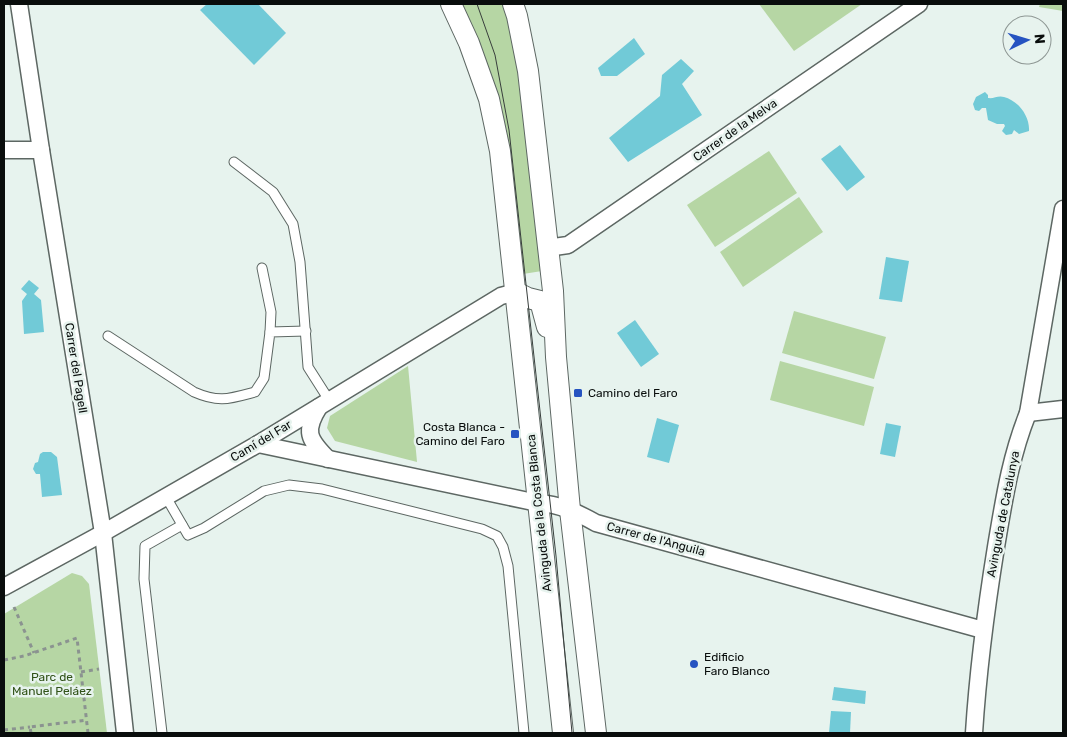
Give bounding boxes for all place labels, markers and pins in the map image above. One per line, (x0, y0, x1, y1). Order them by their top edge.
place label: Camino del Faro (588, 386, 678, 400)
marker: Camino del Faro (572, 387, 584, 399)
place label: Costa Blanca - Camino del Faro (415, 420, 505, 448)
marker: Costa Blanca - Camino del Faro (509, 428, 521, 440)
place label: Edificio Faro Blanco (704, 650, 770, 678)
marker: Edificio Faro Blanco (688, 658, 700, 670)

